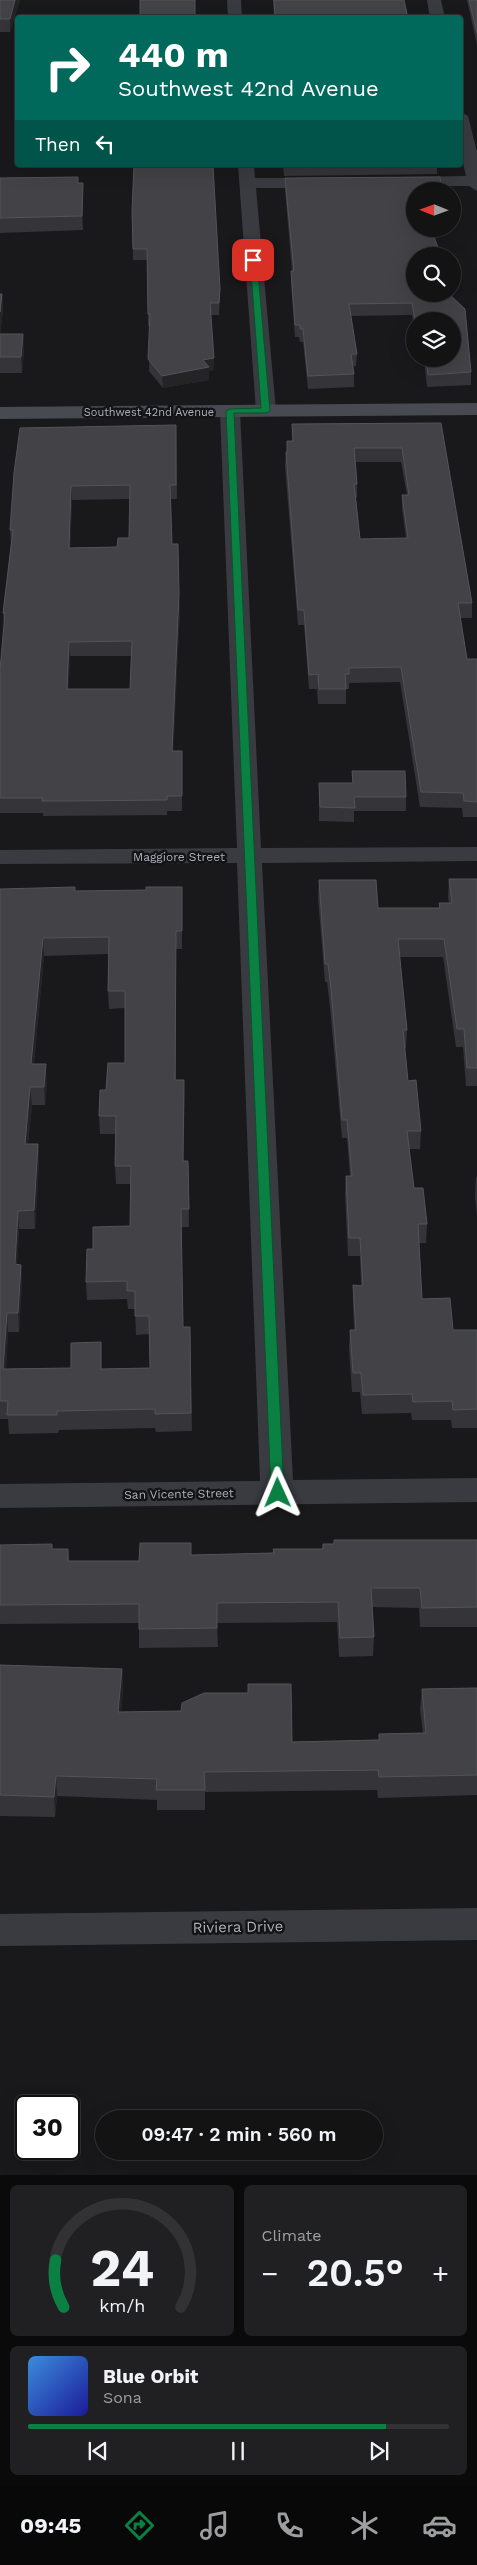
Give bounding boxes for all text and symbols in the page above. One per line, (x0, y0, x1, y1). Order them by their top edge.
text: 440 m (118, 34, 229, 76)
icon: right (35, 35, 100, 100)
text: Southwest 42nd Avenue (118, 76, 379, 101)
icon: left (91, 130, 119, 158)
text: Then (35, 133, 81, 156)
north arrow (406, 182, 461, 238)
map controls (406, 182, 461, 367)
pin (232, 239, 274, 281)
icon: arrive (239, 246, 267, 274)
button: search (406, 247, 461, 302)
button: layers (406, 312, 461, 367)
street label: Southwest 42nd Avenue (84, 406, 214, 419)
street label: Maggiore Street (133, 850, 225, 864)
position arrow (251, 1466, 303, 1518)
street label: San Vicente Street (124, 1486, 234, 1502)
street label: Riviera Drive (192, 1917, 284, 1937)
speed limit sign: 30 (15, 2095, 80, 2160)
text: 09:47 · 2 min · 560 m (142, 2123, 336, 2146)
text: Climate (262, 2226, 322, 2245)
text: 24 (90, 2238, 154, 2299)
text: 20.5° (307, 2251, 404, 2295)
text: − (262, 2257, 278, 2290)
text: + (432, 2257, 449, 2290)
text: km/h (99, 2295, 145, 2316)
text: Blue Orbit (103, 2365, 198, 2388)
text: Sona (103, 2388, 142, 2407)
icon: previous (84, 2437, 112, 2465)
icon: pause (224, 2437, 252, 2465)
icon: next (365, 2437, 393, 2465)
icon: directions (122, 2508, 157, 2543)
icon: music (197, 2508, 232, 2543)
icon: phone (272, 2508, 307, 2543)
icon: climate (347, 2508, 382, 2543)
icon: car (422, 2508, 457, 2543)
text: 09:45 (20, 2513, 81, 2538)

